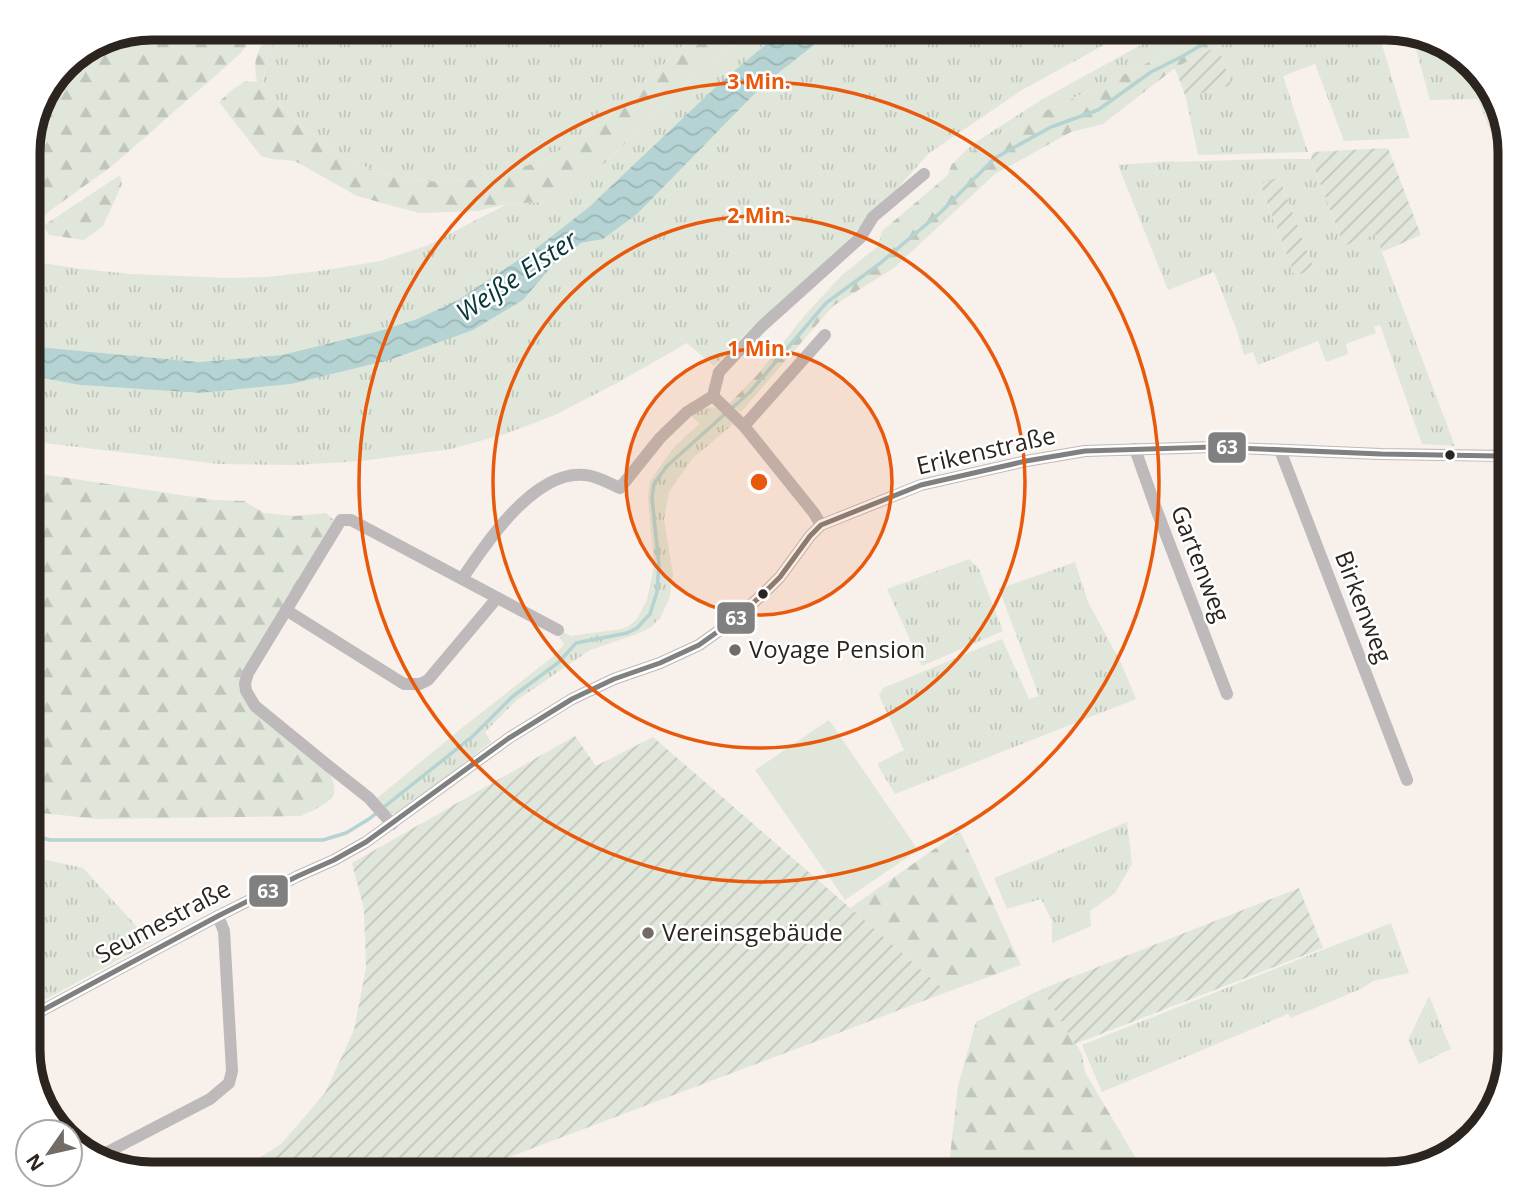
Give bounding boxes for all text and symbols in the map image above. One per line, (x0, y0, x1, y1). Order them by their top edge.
text: 3 Min. (727, 67, 791, 95)
text: 2 Min. (727, 201, 791, 229)
water label: Weiße Elster (449, 220, 586, 329)
text: 1 Min. (727, 334, 791, 362)
street label: Erikenstraße (913, 418, 1058, 482)
line badge: 63 (1207, 431, 1247, 464)
text: 63 (1216, 434, 1238, 460)
unlabelled marker (1443, 448, 1457, 462)
centre of rings (747, 470, 771, 494)
street label: Gartenweg (1164, 500, 1239, 627)
street label: Birkenweg (1328, 546, 1401, 667)
unlabelled marker (756, 587, 770, 601)
line badge: 63 (716, 601, 756, 635)
text: 63 (725, 605, 747, 631)
place label: Voyage Pension (749, 632, 925, 665)
marker: Voyage Pension (727, 642, 743, 658)
street label: Seumestraße (89, 871, 236, 970)
line badge: 63 (248, 874, 289, 908)
text: 63 (257, 878, 279, 904)
place label: Vereinsgebäude (662, 915, 843, 948)
marker: Vereinsgebäude (640, 925, 656, 941)
north arrow (14, 1118, 84, 1188)
text: N (20, 1149, 50, 1176)

